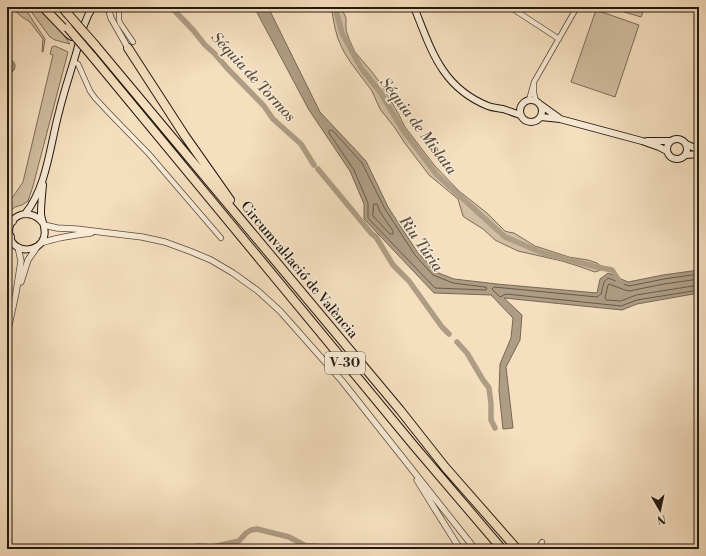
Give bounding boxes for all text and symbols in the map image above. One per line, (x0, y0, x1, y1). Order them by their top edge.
water label: Séquia de Tormos (207, 28, 300, 126)
water label: Séquia de Mislata (375, 74, 461, 179)
street label: Circumval·lació de València (236, 198, 362, 343)
water label: Riu Túria (394, 212, 447, 276)
road number: V-30 (325, 352, 365, 374)
north arrow (640, 490, 680, 530)
text: N (656, 511, 667, 527)

